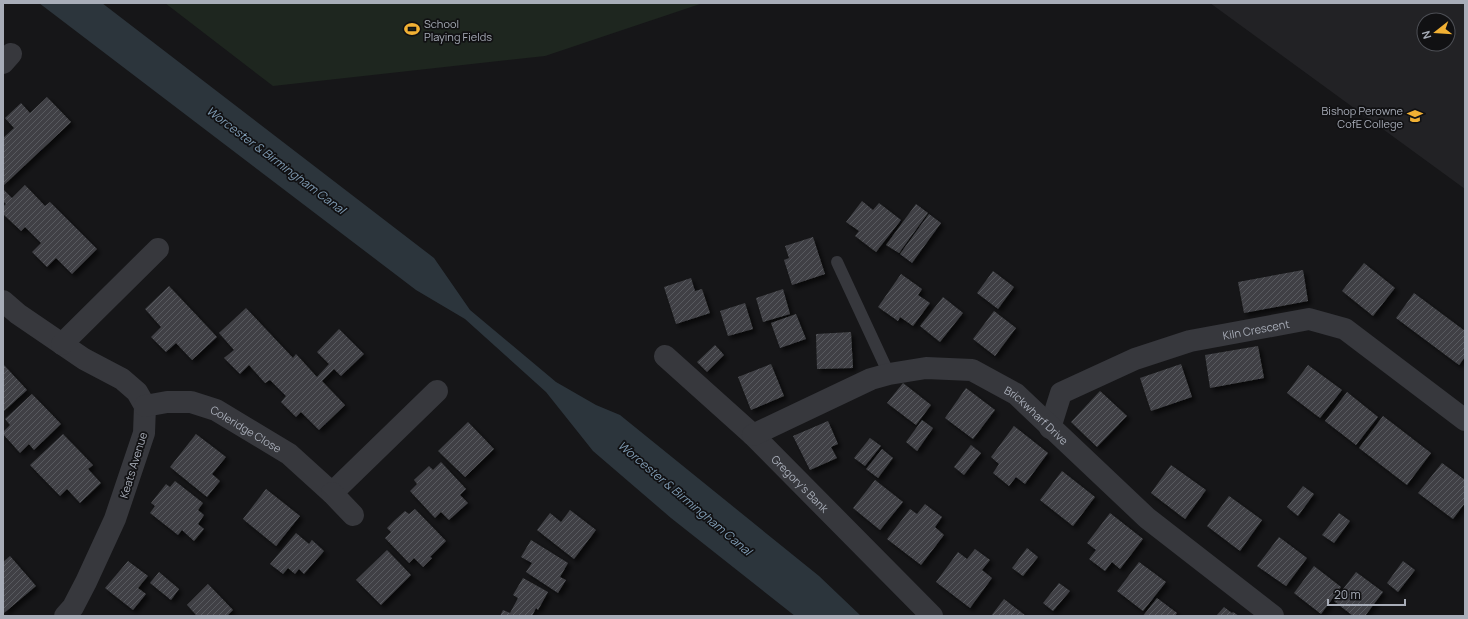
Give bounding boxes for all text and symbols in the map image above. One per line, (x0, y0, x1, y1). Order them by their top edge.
north arrow (1416, 12, 1456, 52)
place label: School Playing Fields (424, 16, 492, 44)
sports icon: School Playing Fields (403, 20, 421, 38)
text: N (1418, 29, 1434, 41)
water label: Worcester & Birmingham Canal (203, 102, 351, 219)
place label: Bishop Perowne CofE College (1322, 103, 1404, 131)
school or university icon: Bishop Perowne CofE College (1406, 107, 1424, 125)
street label: Kiln Crescent (1221, 315, 1290, 342)
street label: Brickwharf Drive (1002, 382, 1072, 448)
street label: Coleridge Close (209, 401, 285, 456)
street label: Keats Avenue (116, 429, 150, 500)
water label: Worcester & Birmingham Canal (614, 437, 757, 561)
street label: Gregory's Bank (769, 451, 833, 516)
scale bar (1328, 581, 1405, 607)
text: 20 m (1334, 586, 1361, 603)

